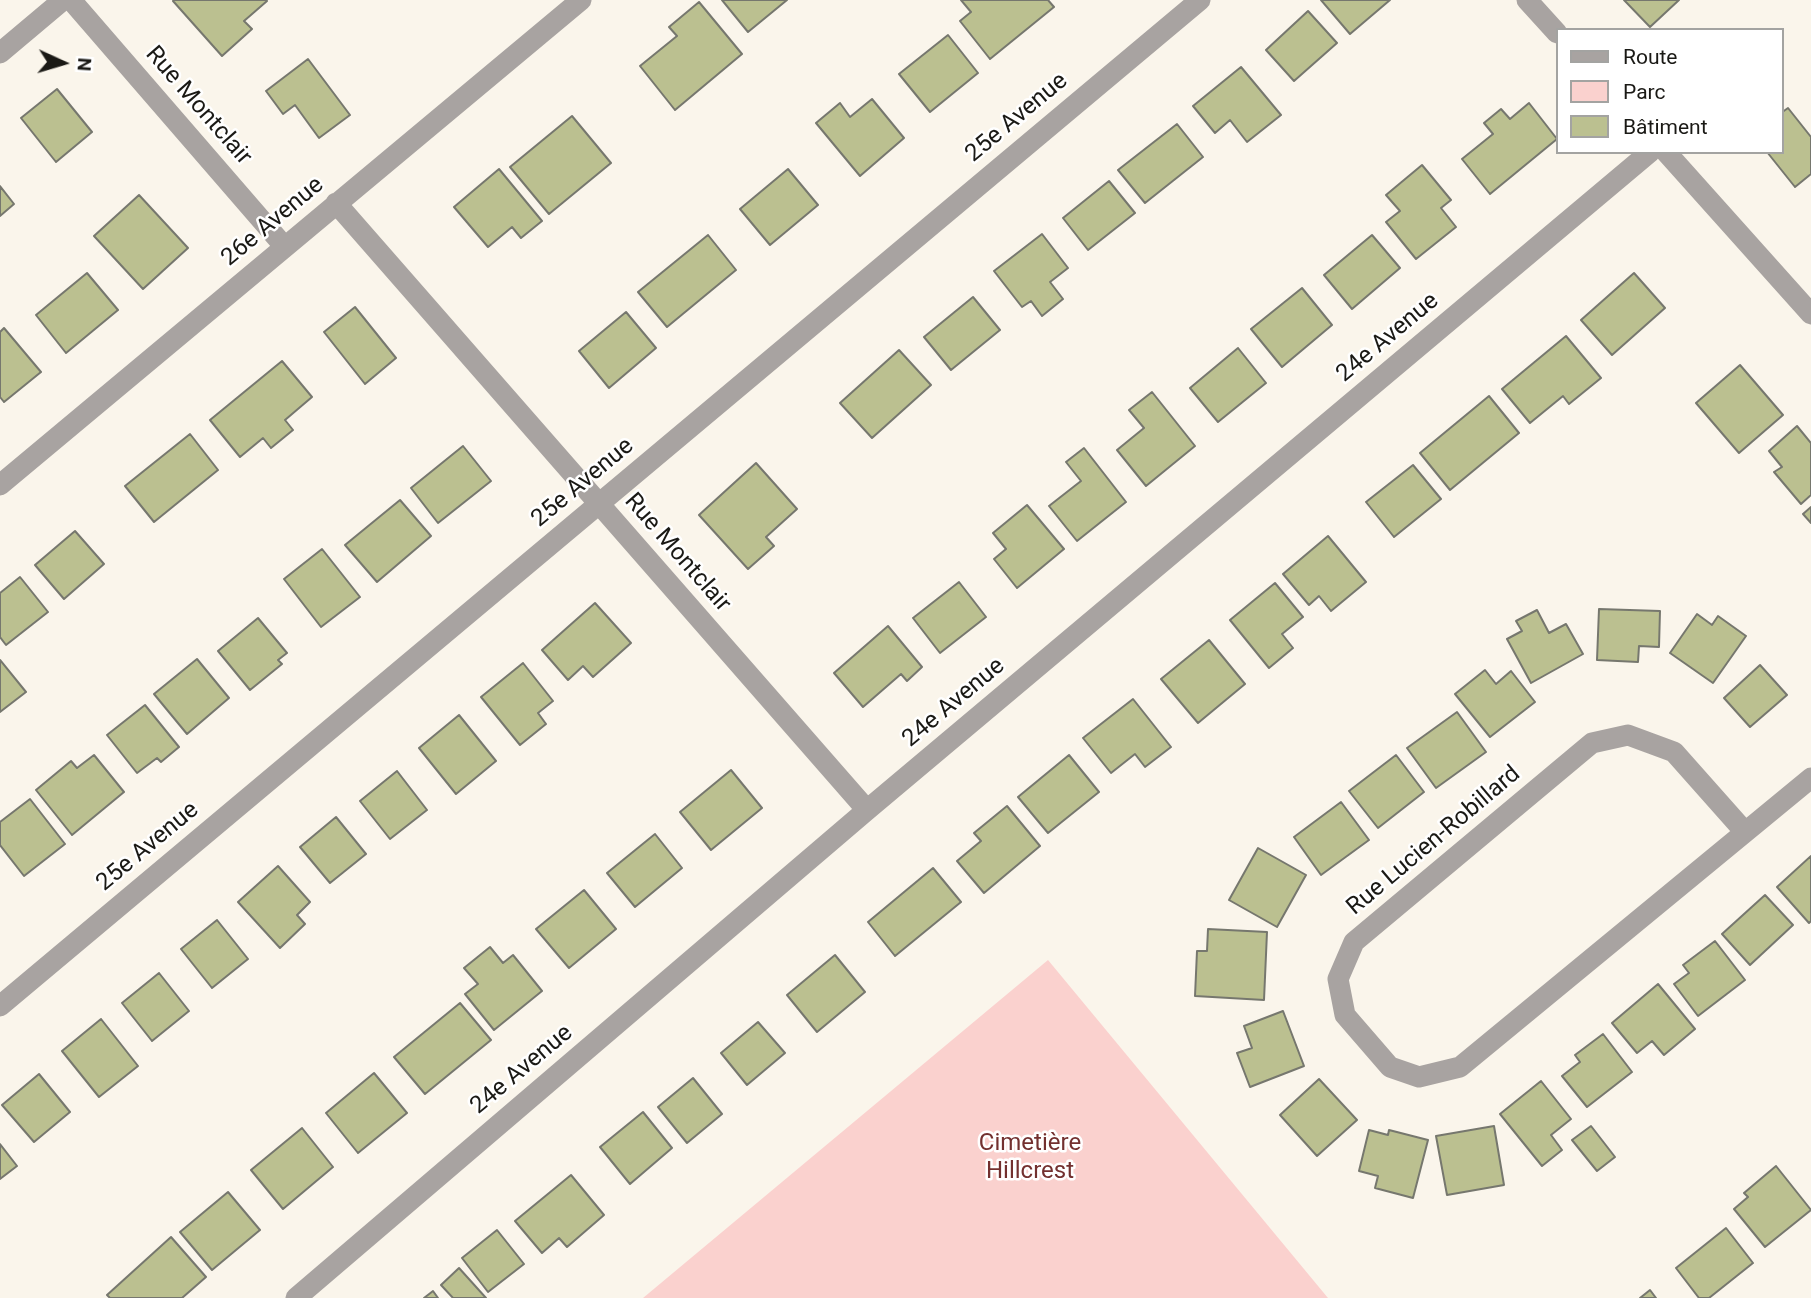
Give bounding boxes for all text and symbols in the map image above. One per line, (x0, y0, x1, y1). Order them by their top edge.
north arrow (28, 28, 98, 98)
legend (1556, 28, 1783, 154)
street label: Rue Montclair (139, 41, 257, 171)
text: Route (1623, 45, 1678, 69)
text: N (73, 57, 96, 72)
street label: 25e Avenue (960, 67, 1074, 169)
text: Parc (1623, 80, 1665, 104)
text: Bâtiment (1623, 115, 1708, 139)
street label: 26e Avenue (216, 171, 330, 273)
street label: 24e Avenue (1331, 287, 1445, 389)
street label: 25e Avenue (526, 432, 640, 534)
street label: Rue Montclair (618, 488, 736, 618)
street label: 24e Avenue (897, 652, 1011, 754)
street label: Rue Lucien-Robillard (1342, 760, 1526, 922)
street label: 25e Avenue (91, 796, 205, 898)
street label: 24e Avenue (465, 1019, 579, 1121)
park label: Cimetière Hillcrest (979, 1130, 1081, 1186)

